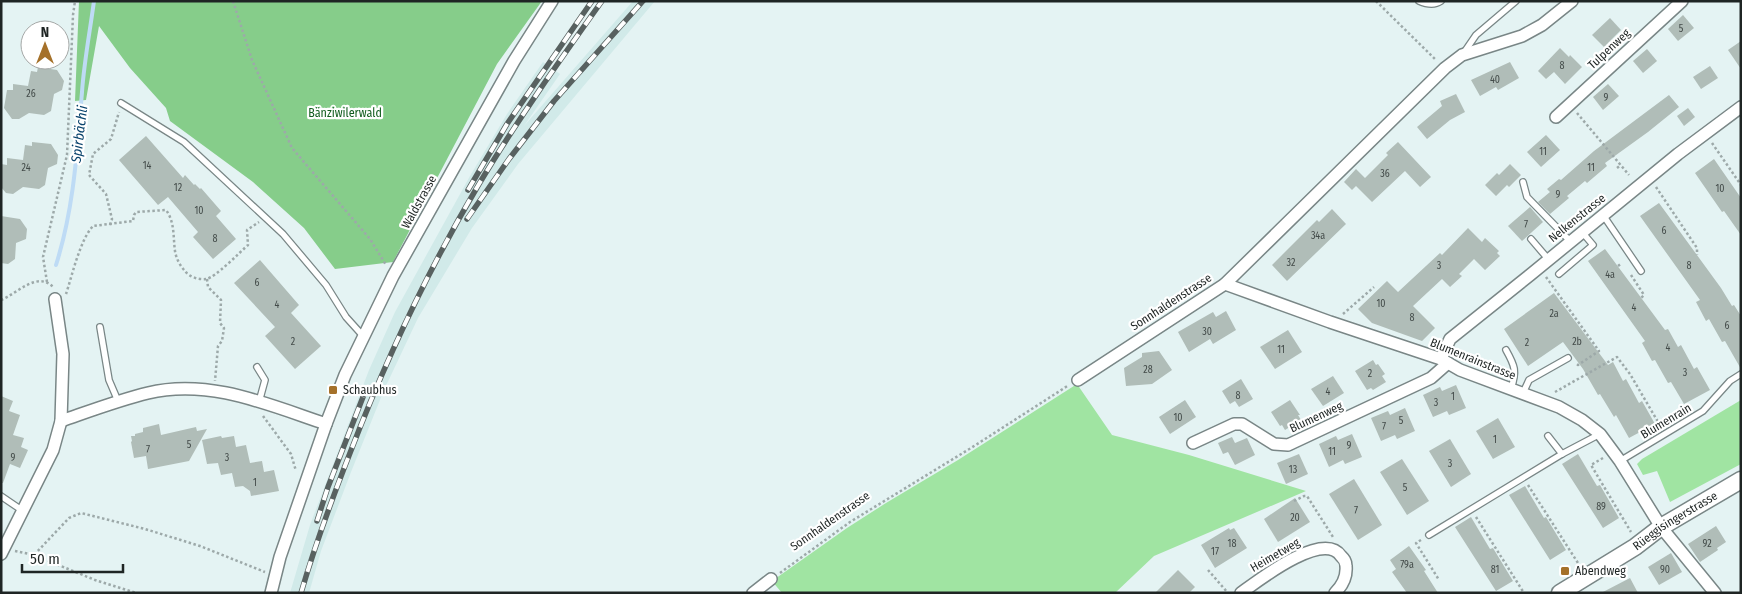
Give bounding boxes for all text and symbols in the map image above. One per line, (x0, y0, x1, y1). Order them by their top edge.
north arrow (20, 20, 70, 70)
house number: 5 (1679, 23, 1684, 35)
text: N (41, 24, 49, 41)
street label: Tulpenweg (1585, 26, 1633, 72)
house number: 8 (1560, 60, 1565, 72)
house number: 40 (1490, 74, 1500, 86)
house number: 26 (26, 88, 36, 100)
house number: 9 (1604, 92, 1609, 104)
water label: Spirbächli (67, 104, 92, 165)
park label: Bänziwilerwald (308, 106, 382, 120)
house number: 11 (1539, 146, 1547, 158)
house number: 14 (143, 160, 152, 172)
house number: 24 (21, 162, 31, 174)
house number: 11 (1587, 162, 1595, 174)
house number: 36 (1380, 168, 1390, 180)
street label: Waldstrasse (399, 173, 439, 231)
house number: 12 (174, 182, 183, 194)
house number: 10 (1715, 183, 1725, 195)
house number: 9 (1556, 189, 1561, 201)
street label: Nelkenstrasse (1546, 191, 1608, 245)
house number: 10 (194, 205, 204, 217)
house number: 7 (1524, 219, 1528, 231)
house number: 6 (1662, 225, 1667, 237)
house number: 34a (1311, 230, 1325, 242)
house number: 8 (213, 233, 218, 245)
house number: 32 (1287, 257, 1296, 269)
house number: 3 (1437, 260, 1442, 272)
house number: 8 (1687, 260, 1692, 272)
house number: 4a (1605, 269, 1615, 281)
street label: Sonnhaldenstrasse (1128, 271, 1214, 333)
house number: 6 (255, 277, 260, 289)
house number: 10 (1376, 298, 1386, 310)
house number: 4 (275, 299, 280, 311)
house number: 4 (1632, 302, 1637, 314)
house number: 2a (1549, 308, 1559, 320)
house number: 8 (1410, 312, 1415, 324)
house number: 6 (1725, 320, 1730, 332)
house number: 30 (1202, 326, 1212, 338)
street label: Blumenrainstrasse (1428, 335, 1518, 383)
house number: 2 (291, 336, 296, 348)
house number: 2b (1572, 336, 1582, 348)
house number: 2 (1525, 337, 1530, 349)
house number: 4 (1666, 342, 1671, 354)
house number: 11 (1277, 344, 1285, 356)
house number: 28 (1143, 364, 1153, 376)
house number: 3 (1683, 367, 1688, 379)
house number: 2 (1368, 368, 1373, 380)
place label: Schaubhus (343, 383, 397, 397)
marker: Schaubhus (327, 384, 339, 396)
house number: 4 (1326, 386, 1331, 398)
house number: 8 (1236, 390, 1241, 402)
house number: 1 (1451, 391, 1455, 403)
house number: 3 (1434, 397, 1439, 409)
street label: Blumenweg (1287, 398, 1345, 435)
street label: Blumenrain (1638, 400, 1694, 442)
house number: 10 (1173, 412, 1183, 424)
house number: 5 (1399, 415, 1404, 427)
house number: 7 (1382, 421, 1386, 433)
house number: 1 (1493, 434, 1497, 446)
house number: 5 (187, 439, 192, 451)
house number: 9 (1347, 440, 1352, 452)
house number: 7 (146, 444, 150, 456)
house number: 11 (1328, 446, 1336, 458)
house number: 9 (11, 452, 16, 464)
house number: 3 (225, 452, 230, 464)
house number: 3 (1448, 458, 1453, 470)
house number: 13 (1289, 464, 1298, 476)
house number: 1 (253, 477, 257, 489)
house number: 5 (1403, 482, 1408, 494)
street label: Sonnhaldenstrasse (788, 488, 872, 554)
street label: Rüeggisingerstrasse (1630, 488, 1720, 553)
house number: 89 (1596, 501, 1606, 513)
house number: 7 (1354, 505, 1358, 517)
house number: 20 (1290, 512, 1300, 524)
street label: Heimetweg (1248, 535, 1303, 575)
house number: 18 (1228, 538, 1236, 550)
house number: 92 (1702, 538, 1712, 550)
scale bar (22, 542, 124, 574)
house number: 17 (1211, 546, 1219, 558)
text: 50 m (30, 550, 60, 568)
house number: 79a (1400, 559, 1414, 571)
house number: 81 (1491, 564, 1499, 576)
place label: Abendweg (1575, 564, 1626, 578)
house number: 90 (1660, 564, 1670, 576)
marker: Abendweg (1559, 565, 1571, 577)

